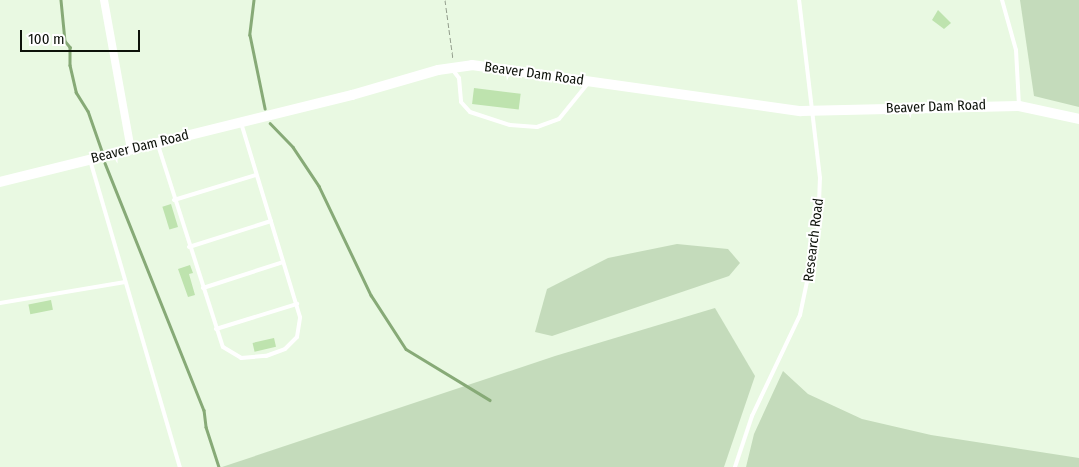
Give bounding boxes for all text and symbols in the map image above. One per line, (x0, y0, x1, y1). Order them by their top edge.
scale bar (22, 20, 142, 52)
text: 100 m (28, 30, 65, 48)
street label: Beaver Dam Road (483, 59, 585, 89)
street label: Beaver Dam Road (886, 97, 986, 117)
street label: Beaver Dam Road (89, 127, 191, 167)
street label: Research Road (801, 197, 827, 283)

